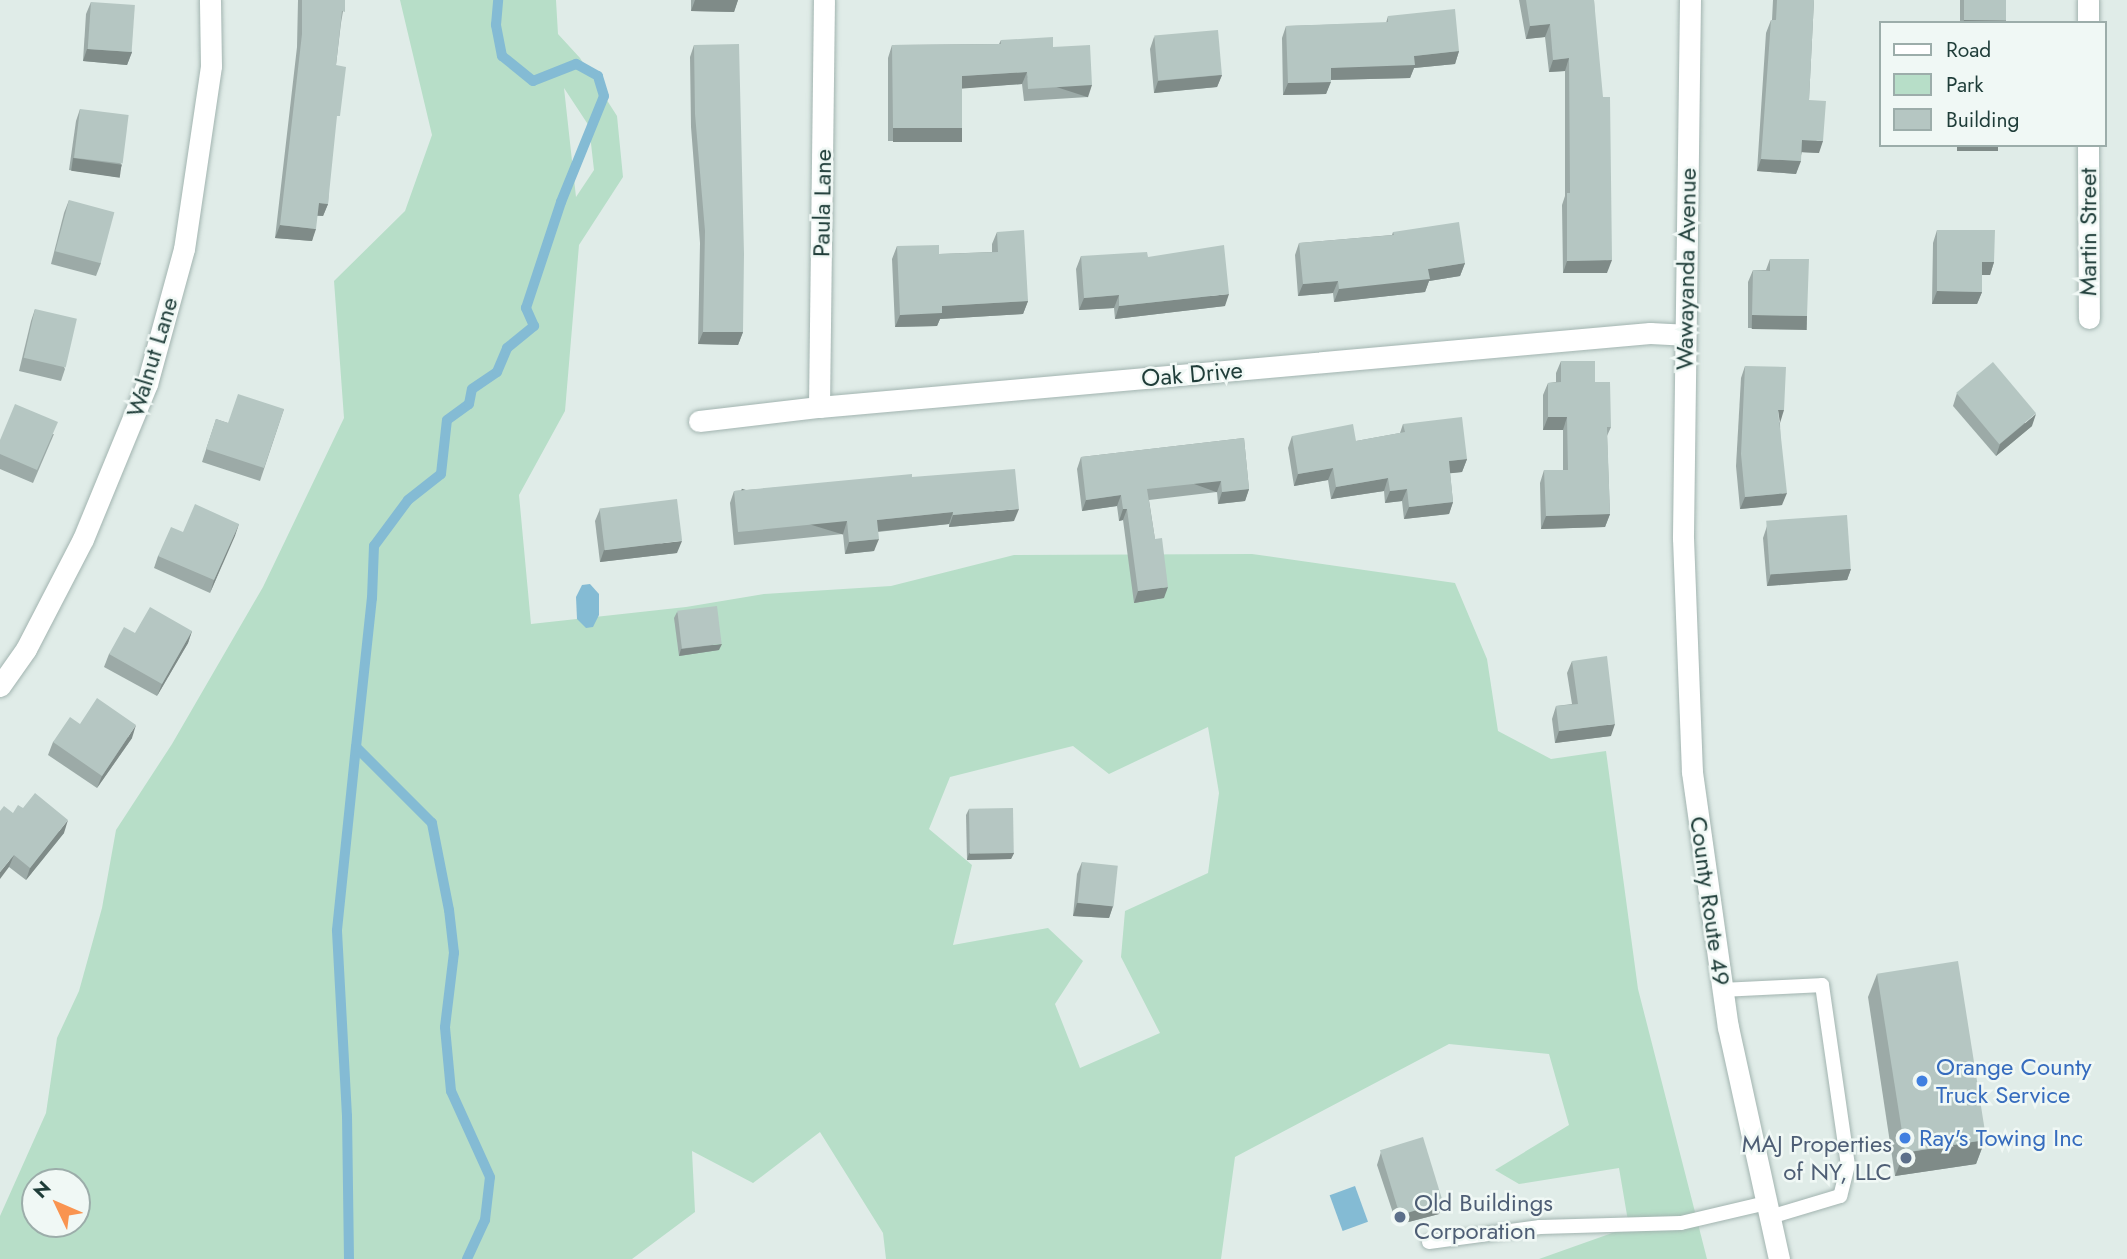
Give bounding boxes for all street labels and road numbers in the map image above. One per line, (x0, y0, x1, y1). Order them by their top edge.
street label: Paula Lane (807, 149, 837, 257)
street label: Wawayanda Avenue (1670, 168, 1702, 370)
street label: Martin Street (2074, 168, 2102, 296)
street label: Walnut Lane (120, 294, 184, 420)
street label: Oak Drive (1140, 355, 1244, 393)
street label: County Route 49 (1684, 815, 1736, 987)

